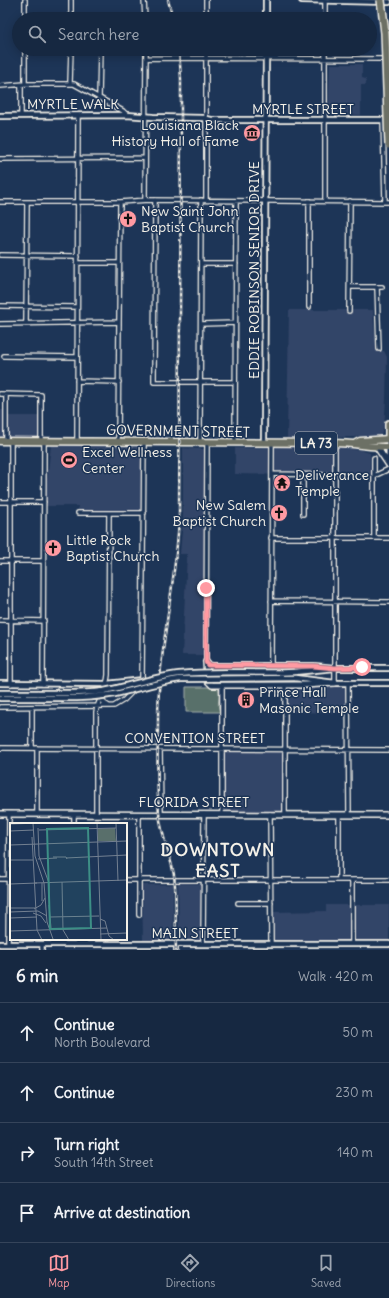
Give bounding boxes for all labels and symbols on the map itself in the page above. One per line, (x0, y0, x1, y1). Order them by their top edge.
street label: MYRTLE WALK (27, 95, 119, 113)
street label: MYRTLE STREET (252, 100, 354, 118)
place label: Louisiana Black History Hall of Fame (111, 116, 239, 150)
museum icon: Louisiana Black History Hall of Fame (242, 123, 262, 143)
street label: EDDIE ROBINSON SENIOR DRIVE (245, 161, 263, 379)
place label: New Saint John Baptist Church (141, 202, 239, 236)
church icon: New Saint John Baptist Church (118, 209, 138, 229)
street label: GOVERNMENT STREET (106, 421, 250, 441)
road number: LA 73 (295, 432, 337, 454)
place label: Excel Wellness Center (82, 443, 172, 477)
sports icon: Excel Wellness Center (59, 450, 79, 470)
place label: Deliverance Temple (295, 466, 369, 500)
temple icon: Deliverance Temple (272, 473, 292, 493)
place label: New Salem Baptist Church (172, 496, 266, 530)
church icon: New Salem Baptist Church (269, 503, 289, 523)
place label: Little Rock Baptist Church (66, 531, 160, 565)
church icon: Little Rock Baptist Church (43, 538, 63, 558)
route end (197, 579, 215, 597)
route start (353, 658, 371, 676)
place label: Prince Hall Masonic Temple (259, 683, 359, 717)
building icon: Prince Hall Masonic Temple (236, 690, 256, 710)
street label: CONVENTION STREET (125, 729, 265, 747)
street label: FLORIDA STREET (139, 793, 249, 811)
inset map (10, 823, 127, 940)
district label: DOWNTOWN EAST (161, 838, 275, 882)
street label: MAIN STREET (151, 924, 239, 942)

